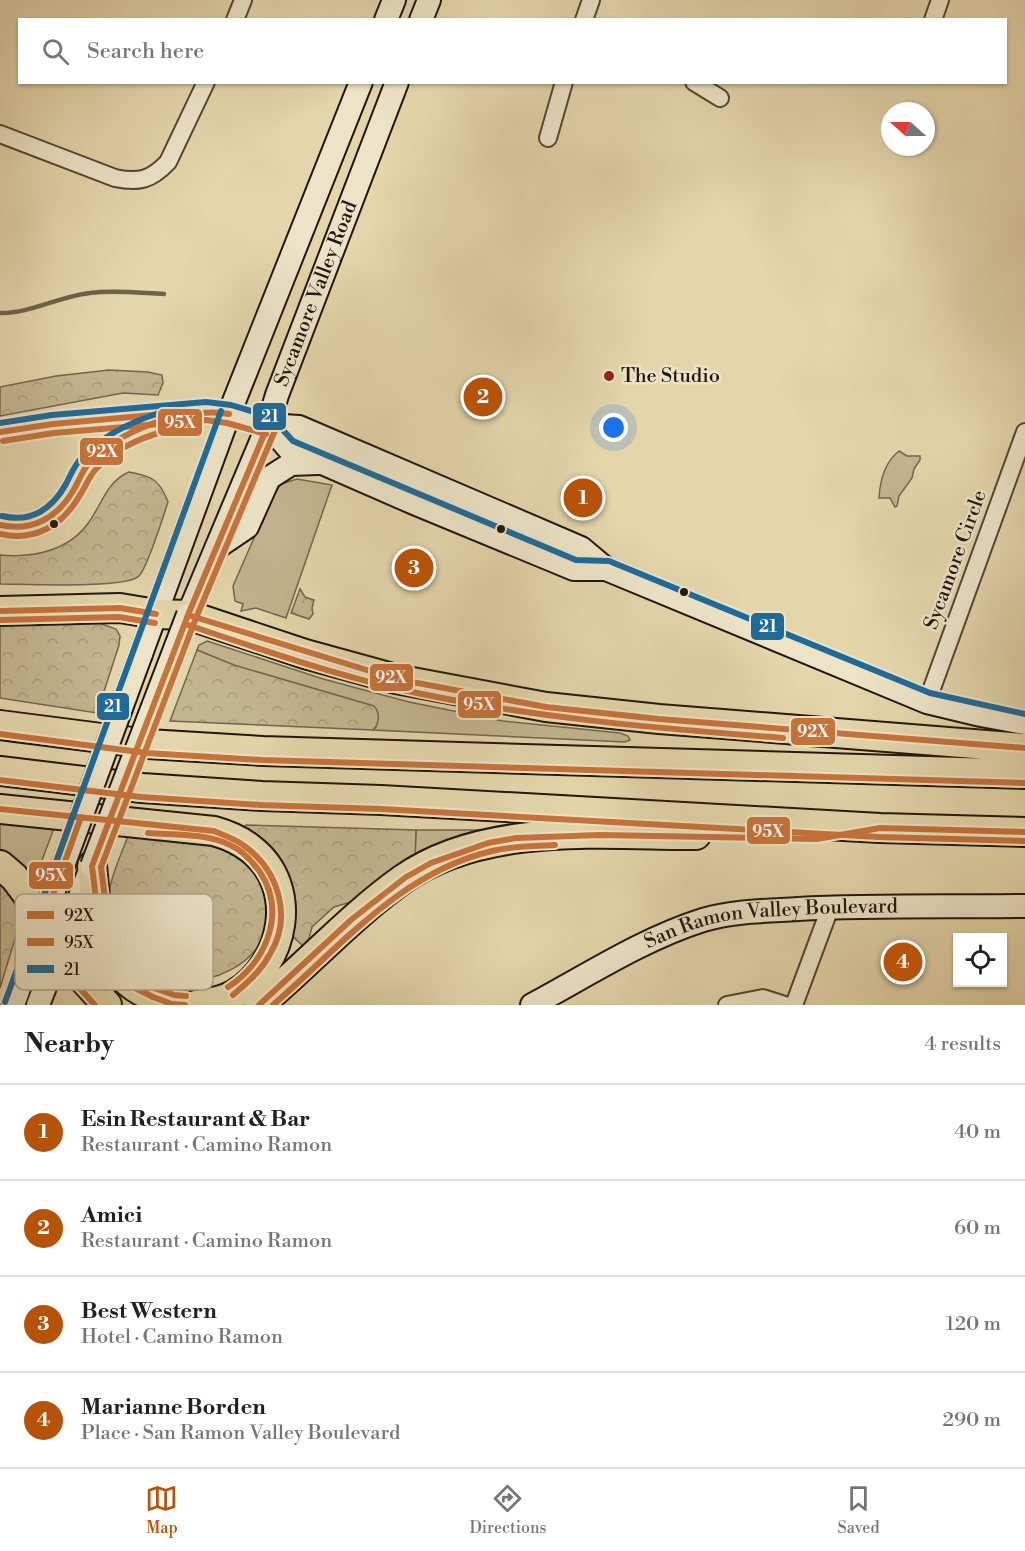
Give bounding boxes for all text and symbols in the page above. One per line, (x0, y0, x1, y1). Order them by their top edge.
search box (18, 18, 1007, 84)
icon: search (39, 35, 72, 68)
text: Search here (87, 38, 204, 65)
north arrow (881, 102, 935, 156)
street label: Sycamore Valley Road (269, 197, 363, 390)
place label: The Studio (621, 364, 720, 389)
marker: The Studio (602, 369, 616, 383)
pin: 2 (464, 374, 502, 420)
line badge: 21 (252, 402, 287, 431)
text: 21 (261, 407, 279, 427)
line badge: 95X (157, 408, 203, 437)
text: 95X (164, 413, 196, 433)
your location (599, 413, 628, 442)
line badge: 92X (79, 437, 124, 466)
text: 92X (86, 442, 118, 462)
pin: 1 (564, 476, 602, 520)
street label: Sycamore Circle (919, 487, 993, 633)
unlabelled marker (48, 518, 60, 530)
unlabelled marker (495, 523, 507, 535)
pin: 3 (394, 546, 434, 590)
unlabelled marker (678, 586, 690, 598)
line badge: 21 (750, 612, 785, 641)
text: 21 (759, 617, 777, 637)
line badge: 92X (369, 663, 414, 692)
text: 92X (375, 668, 407, 688)
line badge: 95X (457, 690, 502, 719)
line badge: 21 (96, 692, 130, 721)
text: 95X (463, 695, 495, 715)
text: 21 (104, 697, 122, 717)
line badge: 92X (790, 717, 836, 746)
text: 92X (797, 722, 829, 742)
line badge: 95X (746, 816, 791, 845)
text: 95X (752, 822, 784, 842)
line badge: 95X (28, 861, 74, 890)
text: 95X (35, 866, 67, 886)
legend (15, 894, 213, 990)
street label: San Ramon Valley Boulevard (640, 894, 899, 955)
text: 92X (64, 906, 95, 926)
text: 95X (64, 933, 95, 953)
map controls (953, 933, 1007, 987)
button: locate (953, 933, 1007, 987)
pin: 4 (884, 940, 922, 984)
text: 21 (64, 960, 80, 980)
text: Nearby (24, 1028, 114, 1060)
text: 4 results (924, 1032, 1001, 1057)
text: Esin Restaurant & Bar (81, 1106, 310, 1133)
text: 1 (39, 1120, 48, 1145)
text: 40 m (954, 1120, 1001, 1145)
text: Restaurant · Camino Ramon (81, 1133, 332, 1158)
text: Amici (81, 1202, 142, 1229)
text: 2 (37, 1216, 50, 1241)
text: 60 m (954, 1216, 1001, 1241)
text: Restaurant · Camino Ramon (81, 1229, 332, 1254)
text: Best Western (81, 1298, 217, 1325)
text: 3 (37, 1312, 50, 1337)
text: 120 m (946, 1312, 1001, 1337)
text: Hotel · Camino Ramon (81, 1325, 283, 1350)
text: Marianne Borden (81, 1394, 266, 1421)
text: 4 (37, 1408, 50, 1433)
text: 290 m (943, 1408, 1001, 1433)
text: Place · San Ramon Valley Boulevard (81, 1421, 400, 1446)
tab: Map (145, 1482, 178, 1538)
tab: Directions (469, 1482, 547, 1538)
tab: Saved (837, 1482, 880, 1538)

